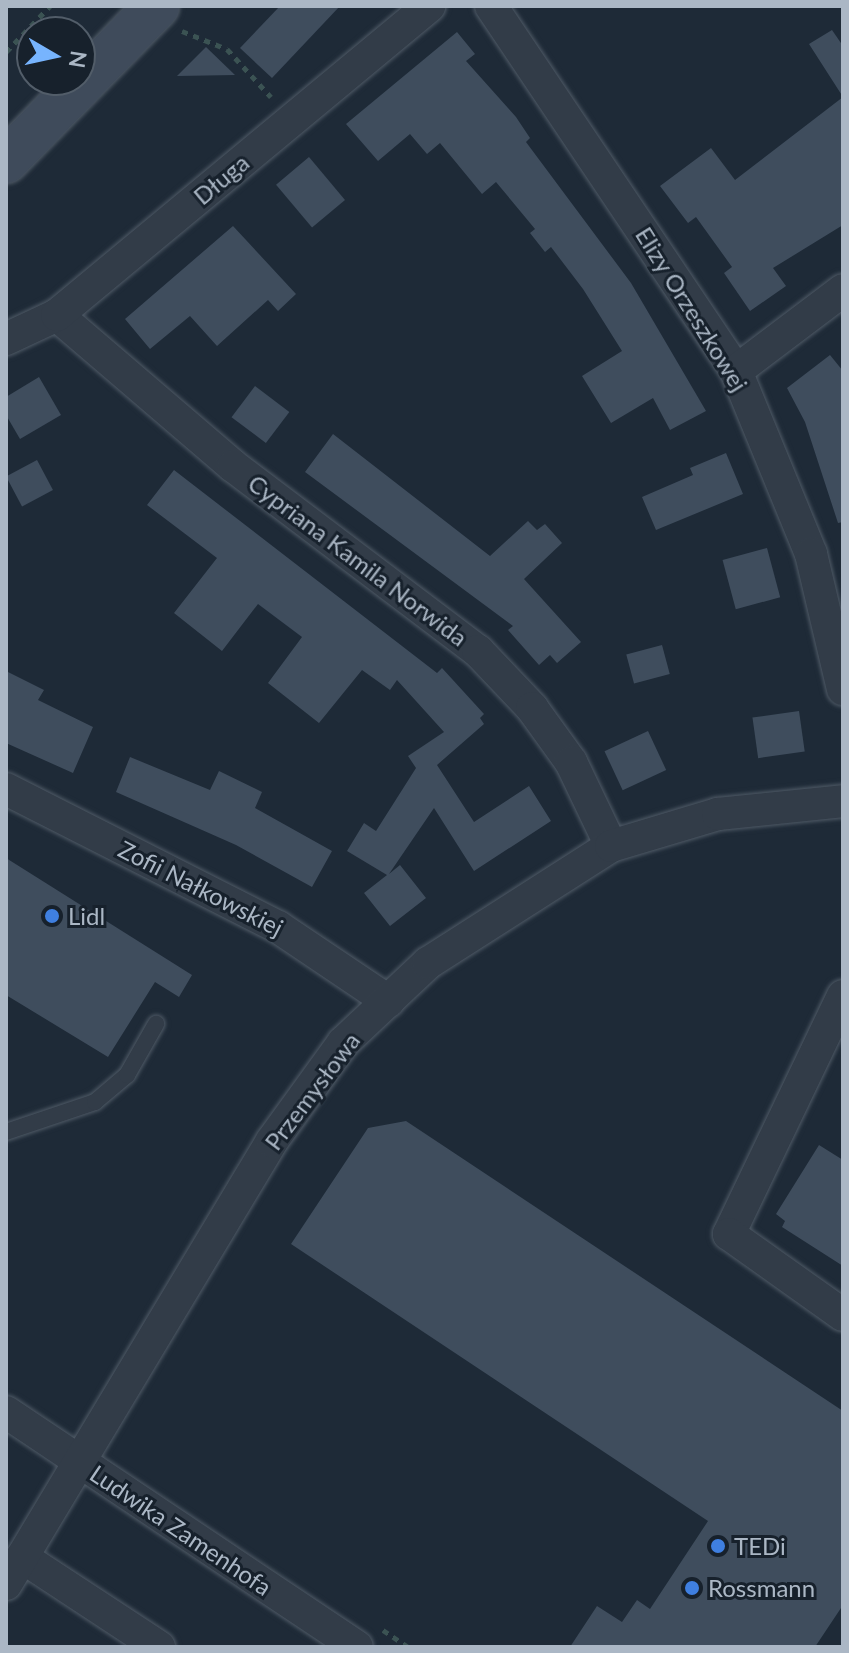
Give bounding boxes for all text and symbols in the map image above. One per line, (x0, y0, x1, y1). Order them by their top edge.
north arrow (16, 16, 96, 96)
text: N (64, 49, 93, 70)
street label: Długa (188, 148, 254, 210)
street label: Elizy Orzeszkowej (630, 221, 754, 397)
street label: Cypriana Kamila Norwida (243, 468, 473, 652)
street label: Zofii Nałkowskiej (114, 834, 288, 942)
place label: Lidl (68, 902, 105, 930)
marker: Lidl (43, 907, 61, 925)
street label: Przemysłowa (258, 1027, 366, 1155)
street label: Ludwika Zamenhofa (85, 1459, 277, 1601)
place label: TEDi (734, 1532, 786, 1560)
marker: TEDi (709, 1537, 727, 1555)
place label: Rossmann (708, 1574, 815, 1602)
marker: Rossmann (683, 1579, 701, 1597)

